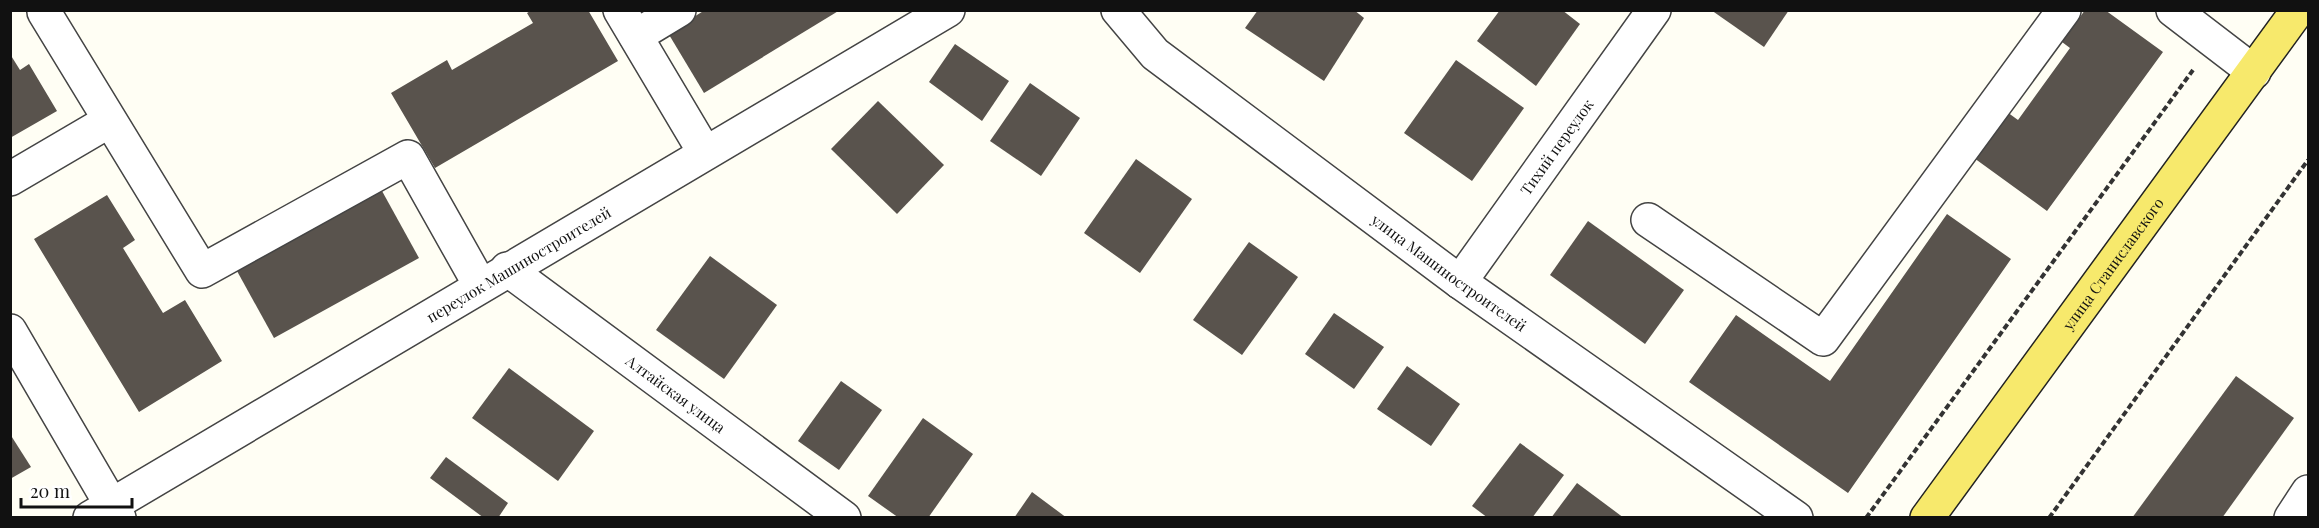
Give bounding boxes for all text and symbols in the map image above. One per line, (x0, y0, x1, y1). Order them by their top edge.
street label: Тихий переулок (1515, 95, 1598, 199)
street label: улица Станиславского (2057, 193, 2168, 335)
street label: переулок Машиностроителей (423, 202, 614, 327)
street label: улица Машиностроителей (1367, 209, 1531, 336)
street label: Алтайская улица (621, 350, 730, 437)
scale bar (21, 471, 132, 509)
text: 20 m (30, 479, 70, 503)

